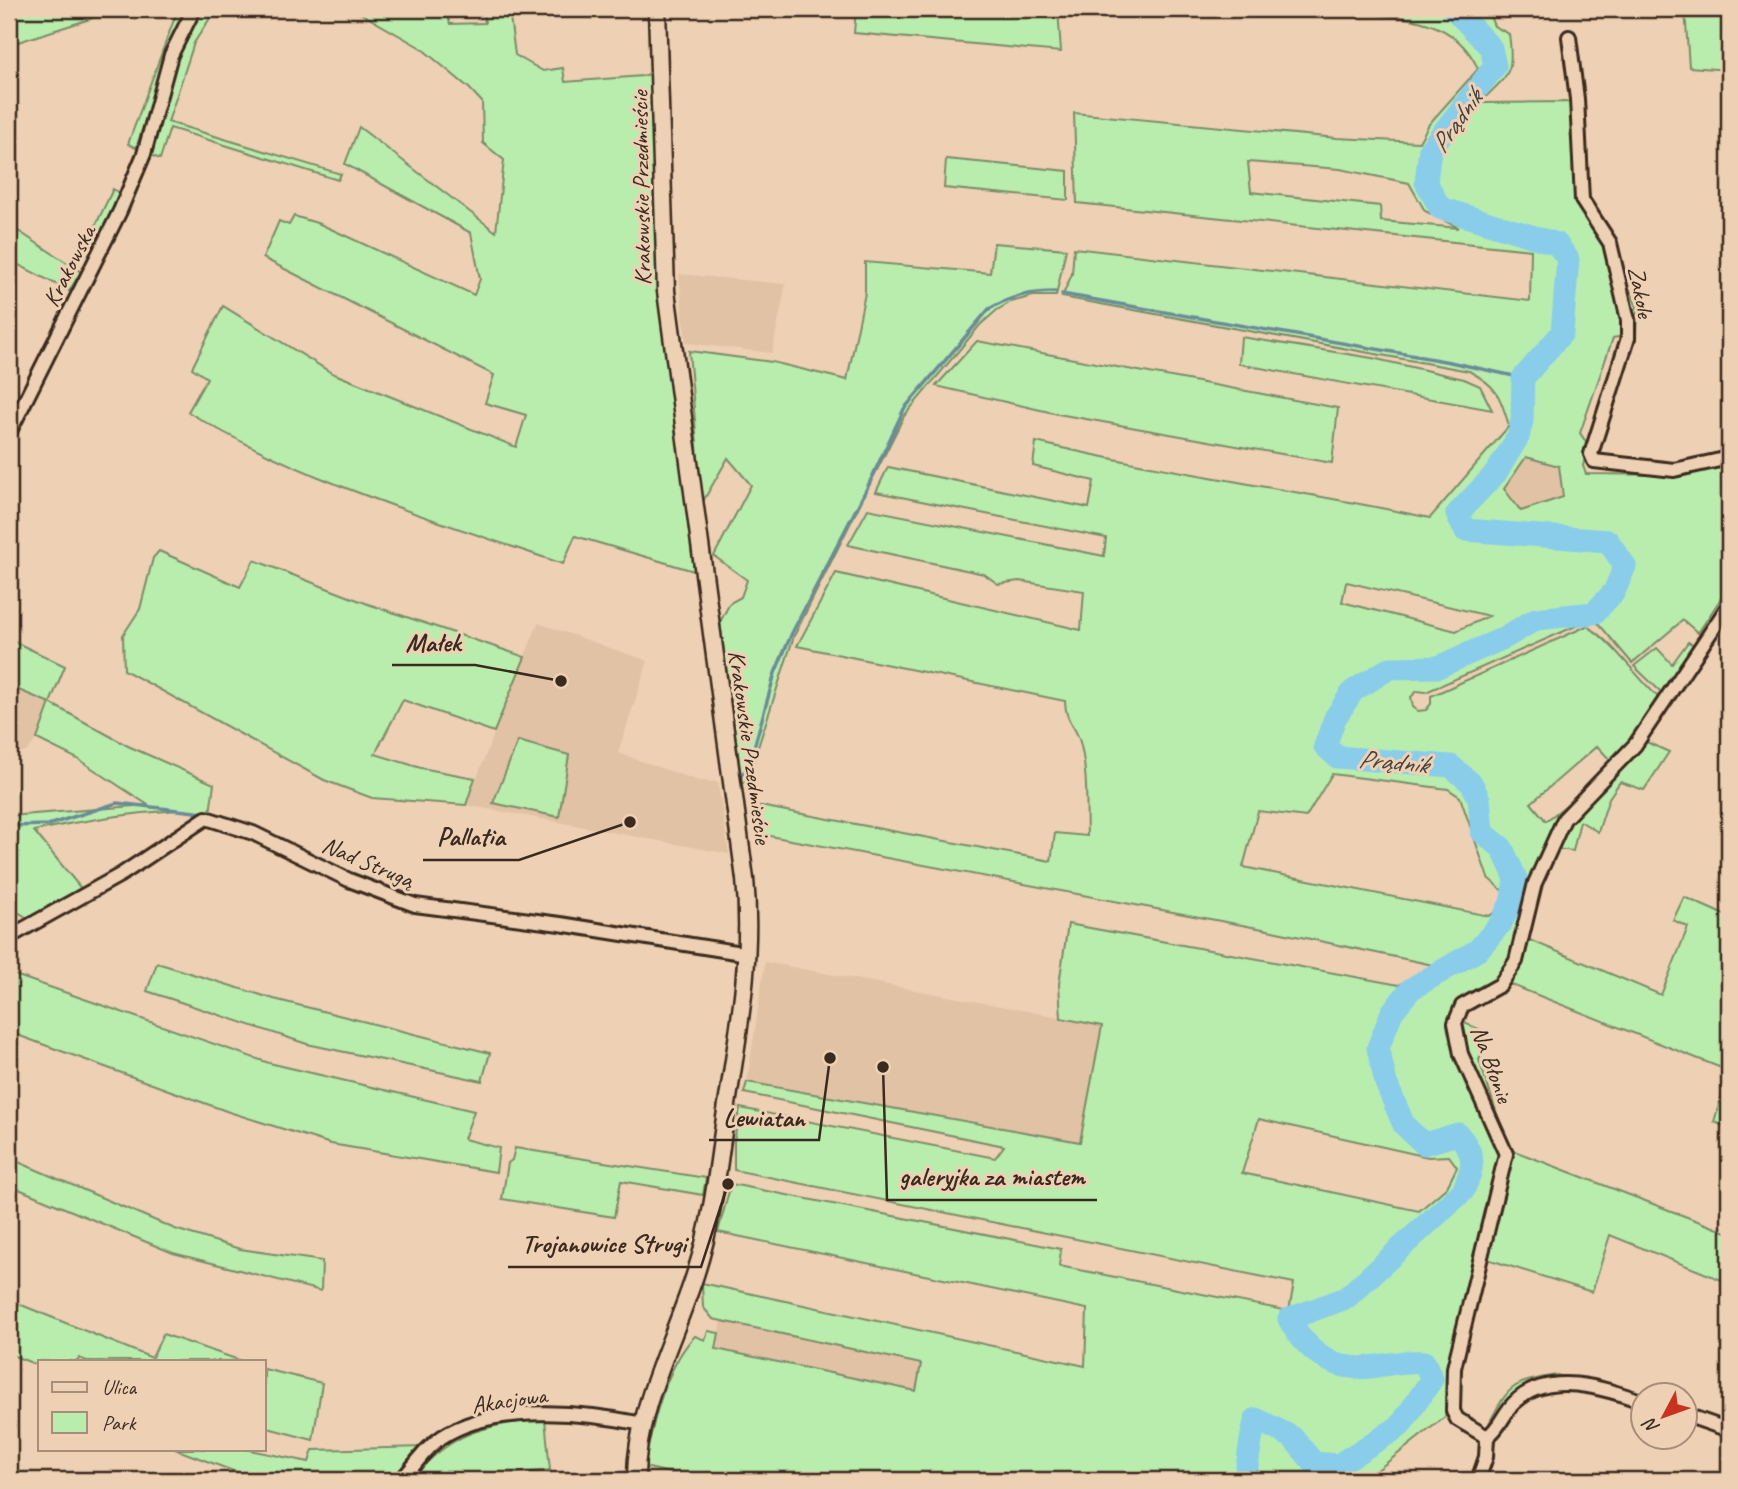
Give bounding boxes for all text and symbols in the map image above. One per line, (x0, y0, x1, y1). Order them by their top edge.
water label: Prądnik (1423, 79, 1493, 159)
street label: Krakowskie Przedmieście (624, 88, 658, 286)
street label: Krakowska (36, 218, 103, 312)
street label: Zakole (1621, 264, 1661, 322)
callout: Małek (392, 618, 475, 665)
text: Małek (406, 626, 463, 659)
street label: Krakowskie Przedmieście (722, 648, 779, 848)
water label: Prądnik (1357, 742, 1434, 781)
callout: Pallatia (423, 813, 519, 860)
text: Pallatia (437, 820, 507, 853)
street label: Nad Strugą (318, 829, 420, 895)
street label: Na Błonie (1464, 1021, 1521, 1109)
callout: Lewiatan (709, 1093, 819, 1140)
text: Lewiatan (723, 1101, 807, 1134)
callout: galeryjka za miastem (887, 1153, 1097, 1200)
text: galeryjka za miastem (899, 1160, 1087, 1193)
callout: Trojanowice Strugi (508, 1220, 701, 1267)
text: Trojanowice Strugi (522, 1227, 690, 1260)
legend (38, 1360, 266, 1450)
text: Ulica (102, 1374, 138, 1400)
street label: Akacjowa (470, 1380, 551, 1420)
north arrow (1630, 1380, 1700, 1450)
text: Park (102, 1410, 137, 1436)
text: N (1637, 1412, 1665, 1439)

